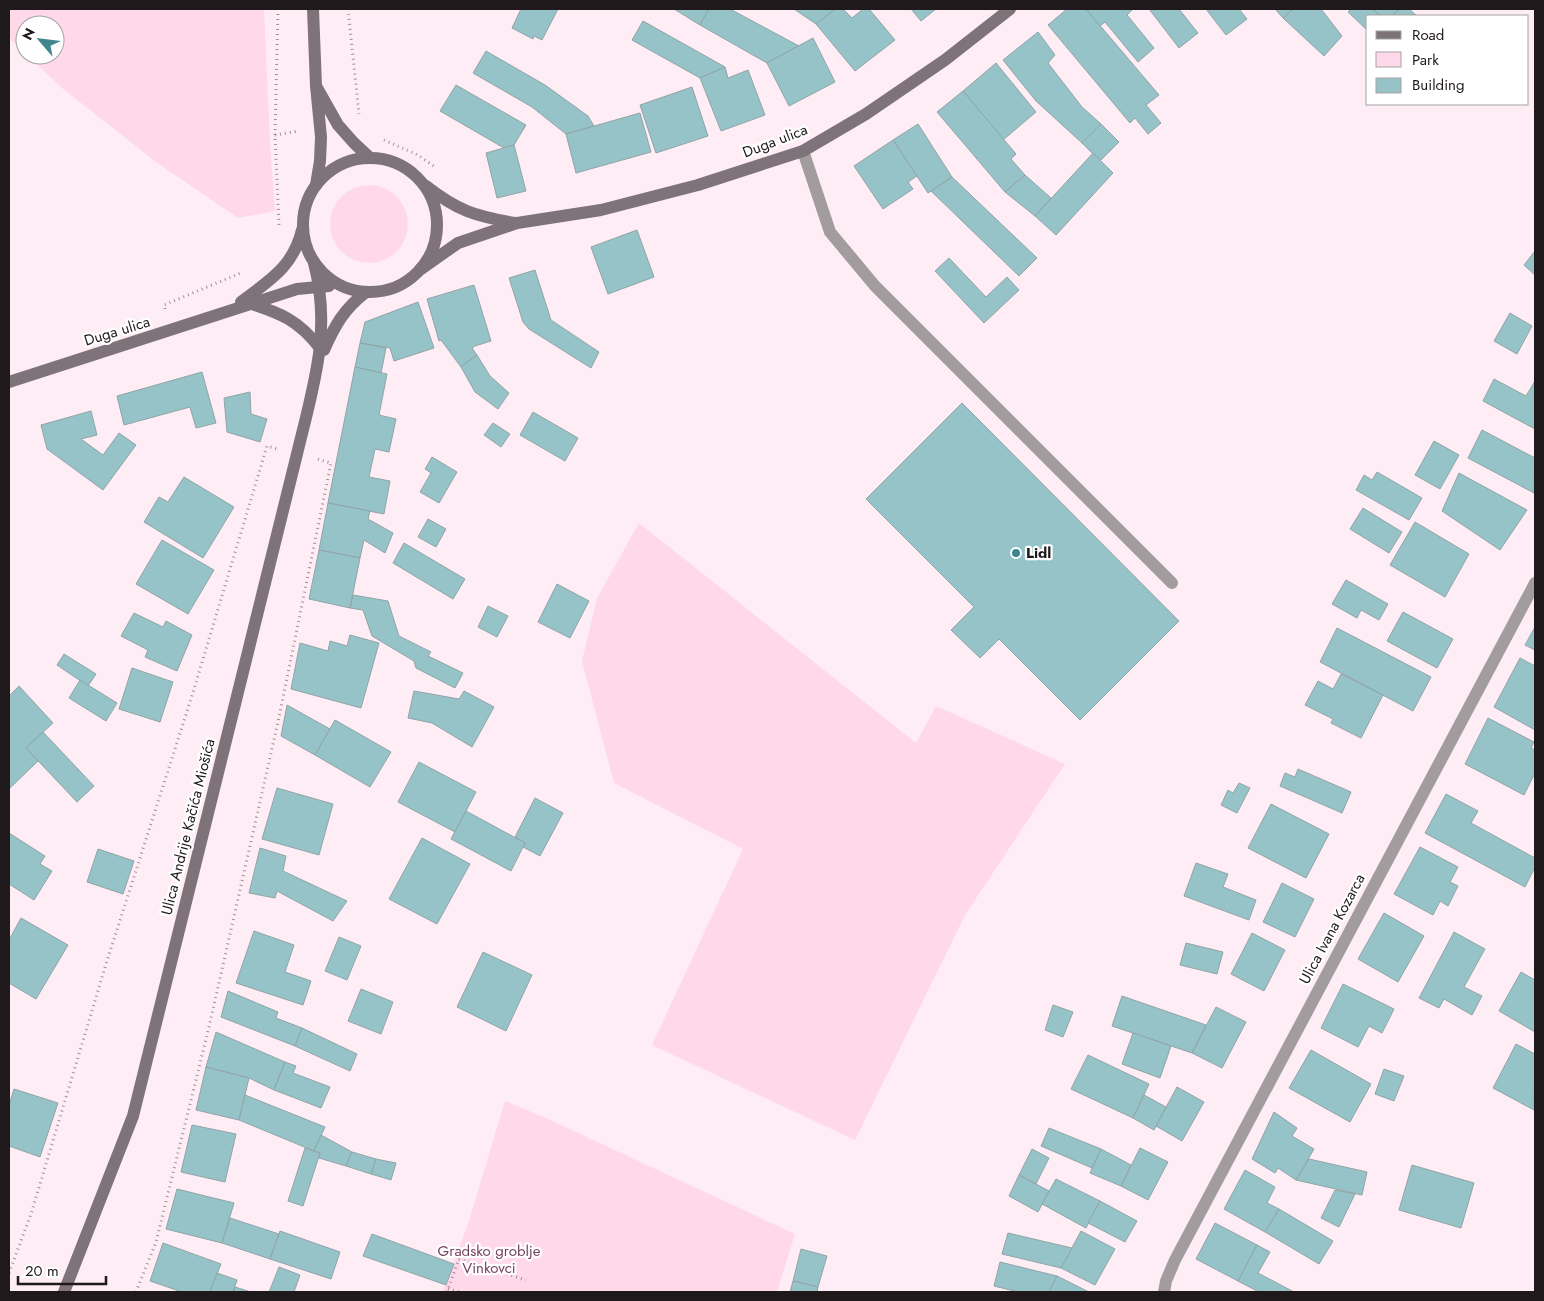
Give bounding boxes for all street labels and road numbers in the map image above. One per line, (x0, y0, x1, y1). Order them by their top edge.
street label: Duga ulica (739, 119, 811, 163)
street label: Duga ulica (81, 311, 153, 351)
street label: Ulica Andrije Kačića Miošića (155, 736, 221, 918)
street label: Ulica Ivana Kozarca (1294, 870, 1370, 988)

